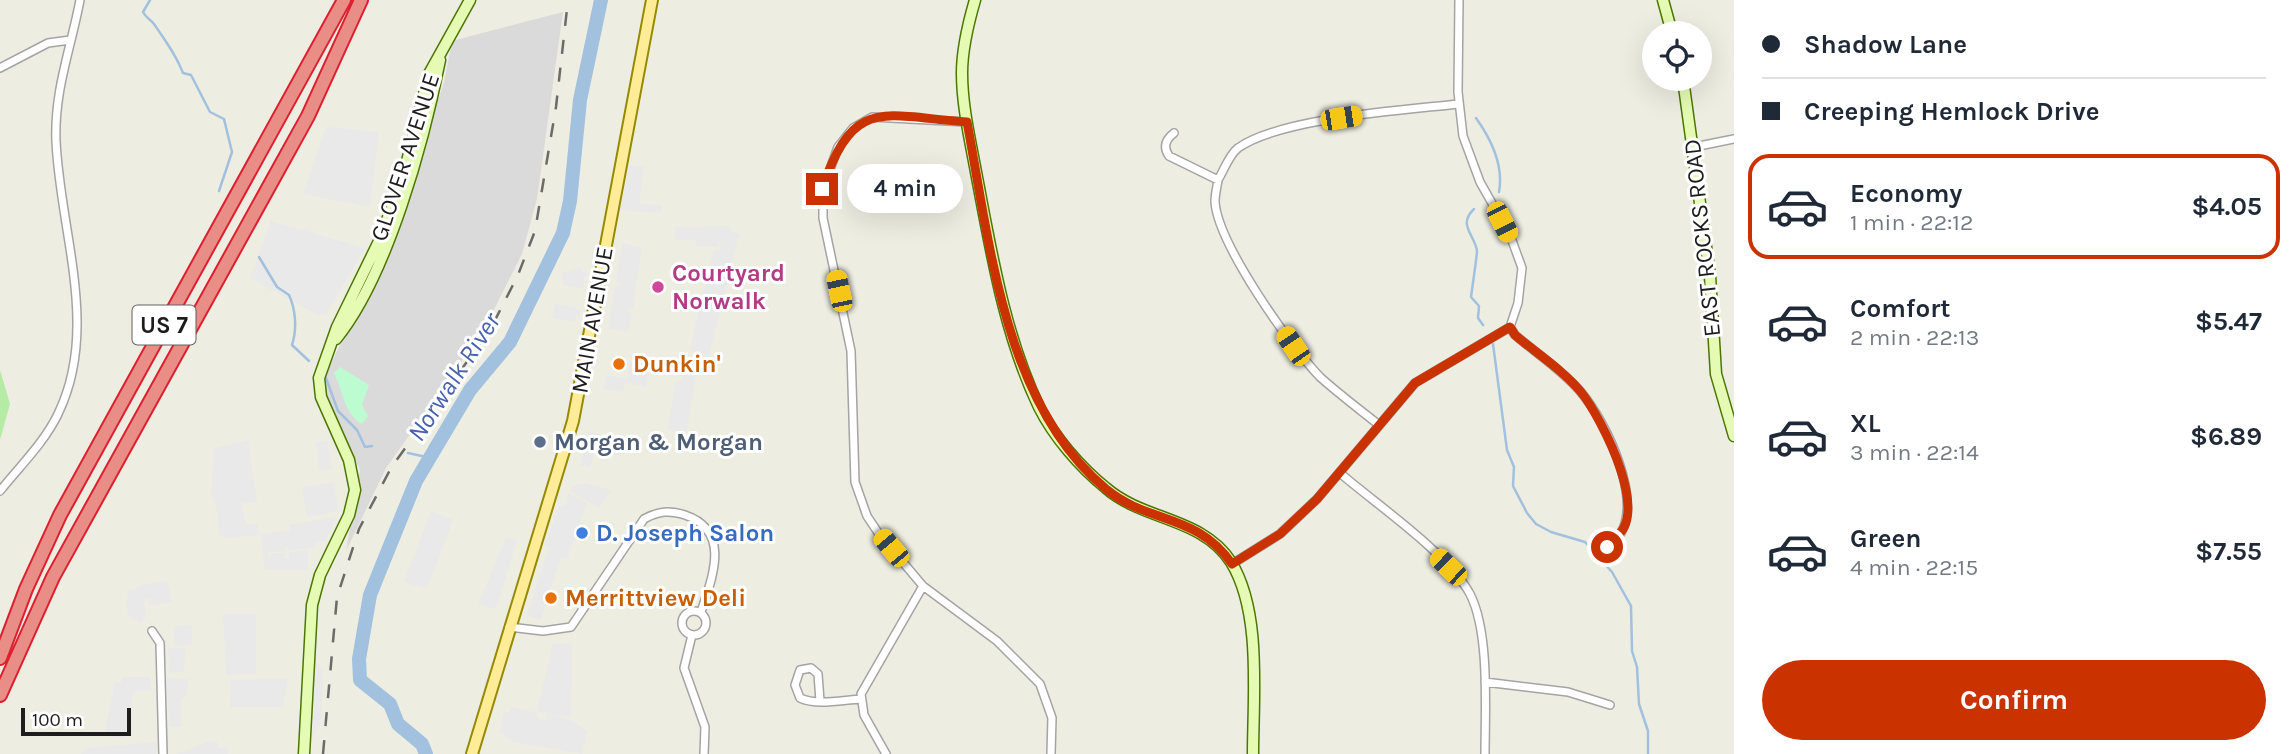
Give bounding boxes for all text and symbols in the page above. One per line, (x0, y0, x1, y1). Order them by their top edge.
map controls (1642, 21, 1712, 91)
button: locate (1642, 21, 1712, 91)
text: Shadow Lane (1804, 29, 1967, 60)
street label: GLOVER AVENUE (365, 69, 445, 245)
text: Creeping Hemlock Drive (1804, 96, 2100, 127)
car (1319, 104, 1364, 132)
street label: EAST ROCKS ROAD (1678, 138, 1726, 338)
callout: 4 min (846, 164, 962, 214)
route end (806, 173, 838, 205)
text: 4 min (873, 175, 937, 202)
icon: car (1766, 175, 1829, 238)
text: Economy (1850, 178, 1962, 209)
text: $4.05 (2191, 191, 2262, 222)
car (1484, 199, 1521, 245)
text: 1 min · 22:12 (1850, 209, 1973, 236)
street label: MAIN AVENUE (565, 244, 619, 396)
place label: Courtyard Norwalk (672, 259, 785, 315)
car (825, 268, 854, 314)
marker: Courtyard Norwalk (650, 279, 666, 295)
icon: car (1766, 290, 1829, 353)
text: Comfort (1850, 293, 1951, 324)
road number: US 7 (132, 306, 196, 344)
water label: Norwalk River (401, 306, 508, 447)
text: $5.47 (2195, 306, 2262, 337)
car (1273, 323, 1314, 369)
text: 2 min · 22:13 (1850, 324, 1979, 351)
place label: Dunkin' (633, 350, 721, 378)
marker: Dunkin' (611, 356, 627, 372)
icon: car (1766, 405, 1829, 468)
text: XL (1850, 408, 1881, 439)
text: $6.89 (2190, 421, 2262, 452)
place label: Morgan & Morgan (554, 428, 763, 456)
marker: Morgan & Morgan (532, 434, 548, 450)
text: 3 min · 22:14 (1850, 439, 1979, 466)
place label: D. Joseph Salon (596, 519, 774, 547)
icon: car (1766, 520, 1829, 583)
text: Green (1850, 523, 1922, 554)
marker: D. Joseph Salon (574, 525, 590, 541)
car (870, 525, 913, 571)
route start (1591, 531, 1623, 563)
text: $7.55 (2195, 536, 2262, 567)
car (1426, 545, 1471, 589)
text: 4 min · 22:15 (1850, 554, 1978, 581)
place label: Merrittview Deli (565, 584, 746, 612)
marker: Merrittview Deli (543, 590, 559, 606)
button: Confirm (1762, 660, 2266, 740)
scale bar (21, 705, 131, 737)
text: 100 m (32, 709, 83, 731)

